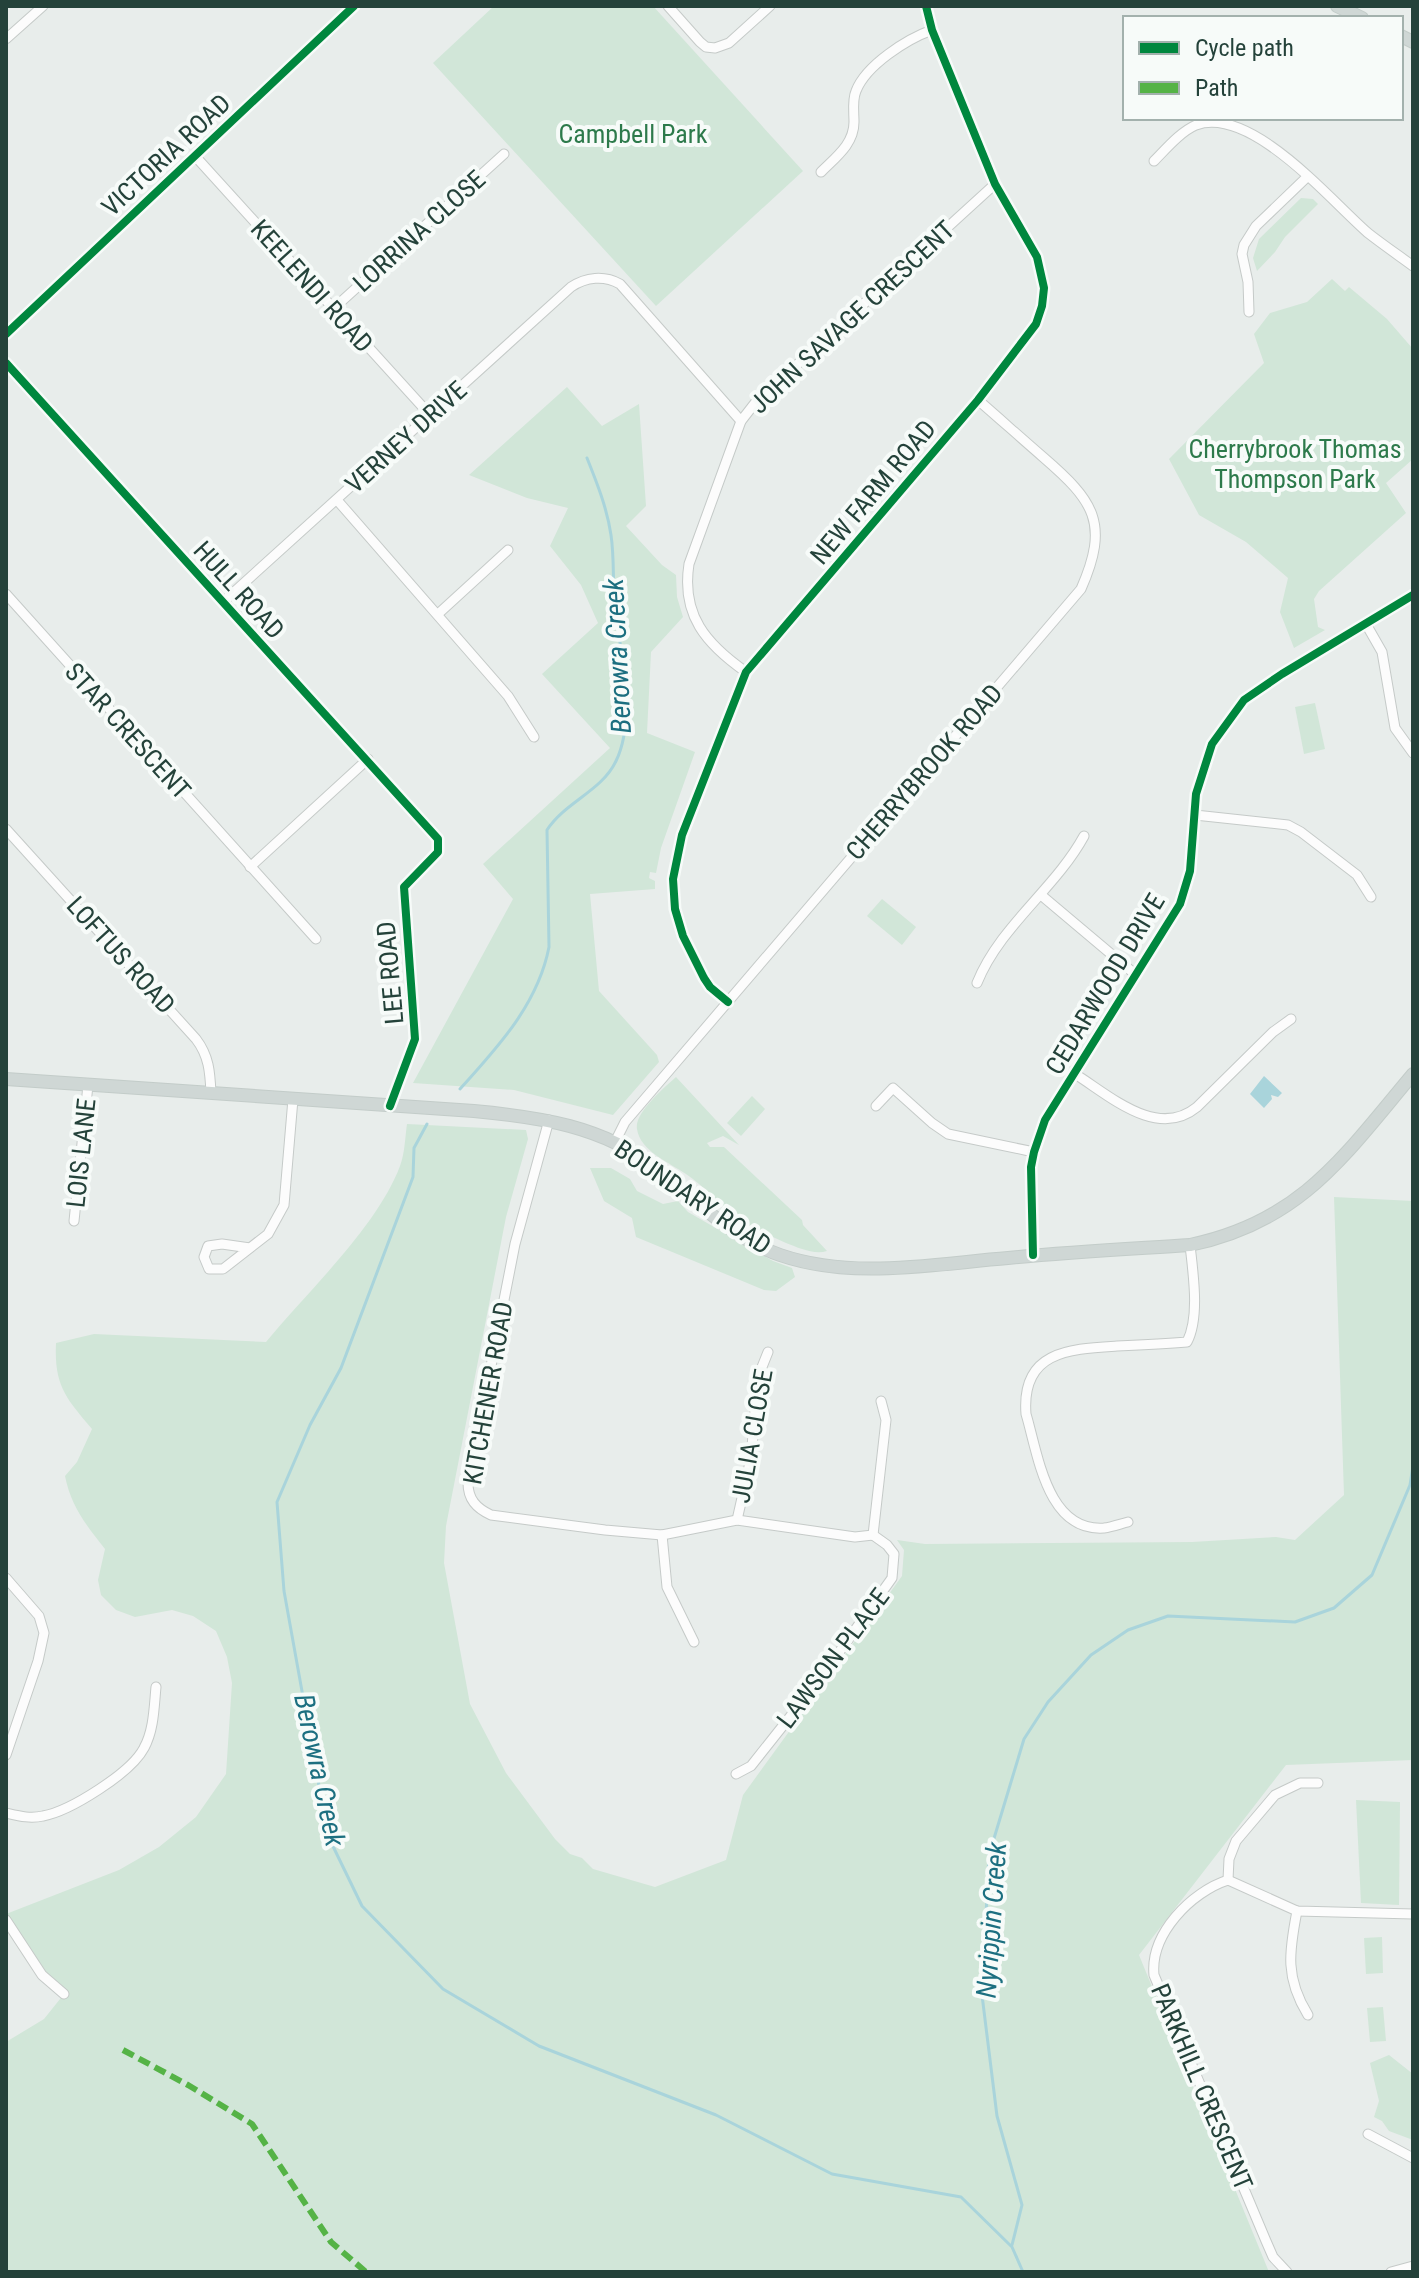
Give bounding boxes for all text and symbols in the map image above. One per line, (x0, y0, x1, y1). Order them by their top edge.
legend (1123, 16, 1403, 120)
text: Cycle path (1195, 34, 1294, 62)
text: Path (1195, 74, 1238, 102)
street label: VICTORIA ROAD (96, 88, 236, 222)
park label: Campbell Park (559, 119, 708, 149)
street label: LORRINA CLOSE (347, 164, 491, 298)
street label: KEELENDI ROAD (245, 214, 379, 358)
street label: JOHN SAVAGE CRESCENT (744, 215, 960, 419)
street label: VERNEY DRIVE (339, 375, 473, 499)
street label: NEW FARM ROAD (804, 414, 942, 570)
park label: Cherrybrook Thomas Thompson Park (1188, 434, 1402, 494)
street label: HULL ROAD (188, 535, 290, 645)
water label: Berowra Creek (597, 577, 638, 734)
street label: STAR CRESCENT (59, 657, 197, 805)
street label: CHERRYBROOK ROAD (840, 678, 1008, 866)
street label: CEDARWOOD DRIVE (1039, 888, 1171, 1080)
street label: LOFTUS ROAD (61, 891, 181, 1019)
street label: LEE ROAD (371, 920, 409, 1026)
street label: LOIS LANE (60, 1097, 102, 1209)
street label: BOUNDARY ROAD (609, 1134, 777, 1260)
street label: KITCHENER ROAD (457, 1299, 519, 1487)
street label: JULIA CLOSE (725, 1367, 779, 1505)
street label: LAWSON PLACE (771, 1582, 895, 1734)
water label: Berowra Creek (287, 1691, 352, 1850)
water label: Nyrippin Creek (970, 1840, 1013, 1999)
street label: PARKHILL CRESCENT (1145, 1979, 1259, 2195)

